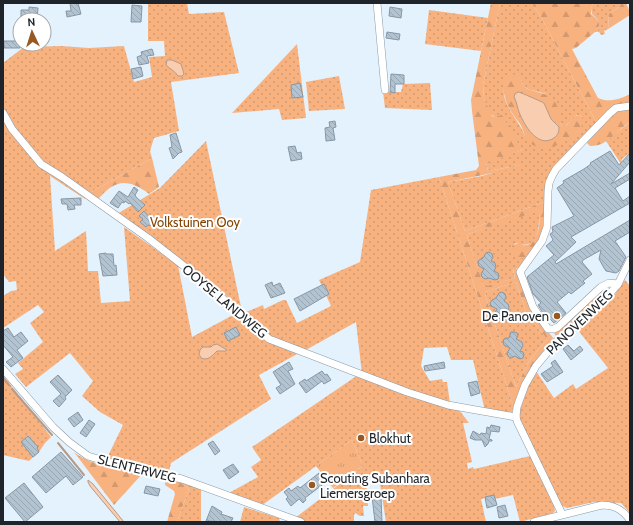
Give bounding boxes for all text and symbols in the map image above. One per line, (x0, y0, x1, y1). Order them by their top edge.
north arrow (12, 12, 52, 52)
text: N (27, 15, 36, 29)
park label: Volkstuinen Ooy (150, 214, 240, 230)
street label: OOYSE LANDWEG (179, 261, 271, 341)
street label: PANOVENWEG (542, 286, 616, 358)
place label: De Panoven (482, 308, 549, 324)
marker: De Panoven (552, 311, 562, 321)
place label: Blokhut (369, 430, 412, 446)
marker: Blokhut (356, 433, 366, 443)
street label: SLENTERWEG (96, 450, 178, 486)
place label: Scouting Subanhara Liemersgroep (320, 470, 431, 501)
marker: Scouting Subanhara Liemersgroep (307, 480, 317, 490)

